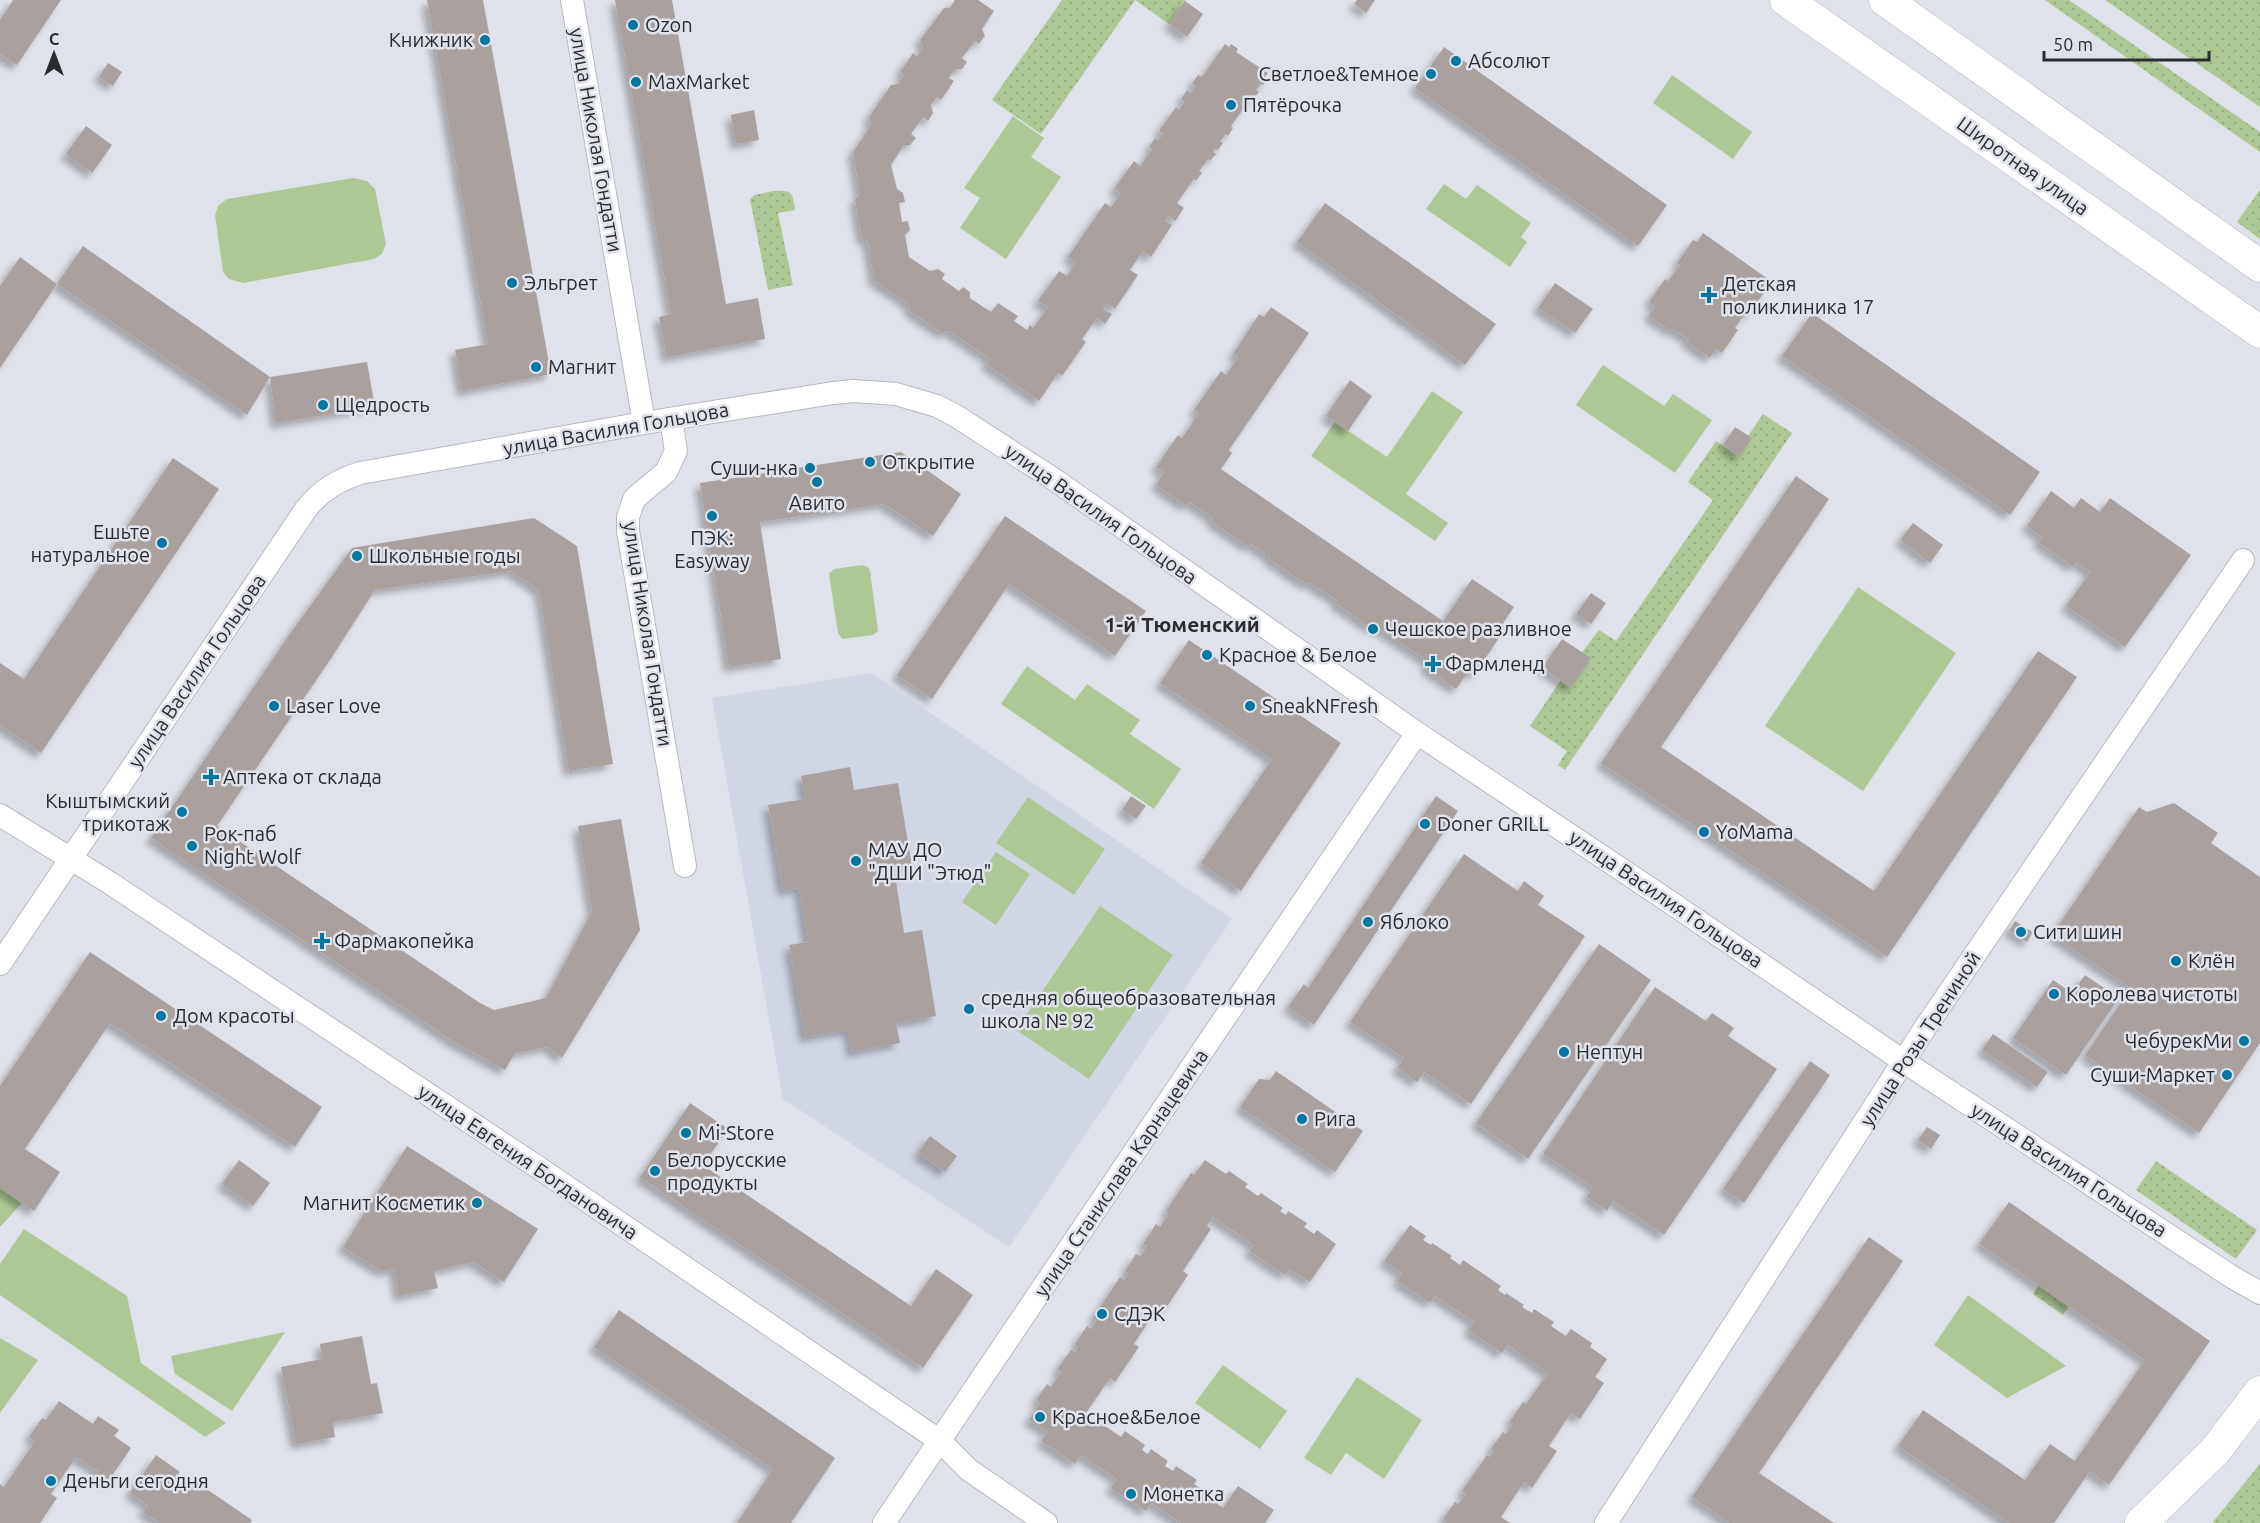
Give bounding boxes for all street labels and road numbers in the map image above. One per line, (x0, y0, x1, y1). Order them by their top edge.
street label: улица Николая Гондатти (565, 26, 628, 254)
street label: Широтная улица (1953, 112, 2094, 220)
street label: улица Василия Гольцова (501, 397, 731, 460)
street label: улица Василия Гольцова (1001, 439, 1202, 589)
street label: улица Николая Гондатти (619, 520, 678, 748)
street label: улица Василия Гольцова (123, 570, 270, 772)
street label: улица Василия Гольцова (1565, 825, 1767, 972)
street label: улица Розы Трениной (1854, 947, 1985, 1130)
street label: улица Станислава Карнацевича (1029, 1044, 1212, 1301)
street label: улица Евгения Богдановича (414, 1079, 642, 1244)
street label: улица Василия Гольцова (1967, 1098, 2171, 1241)

